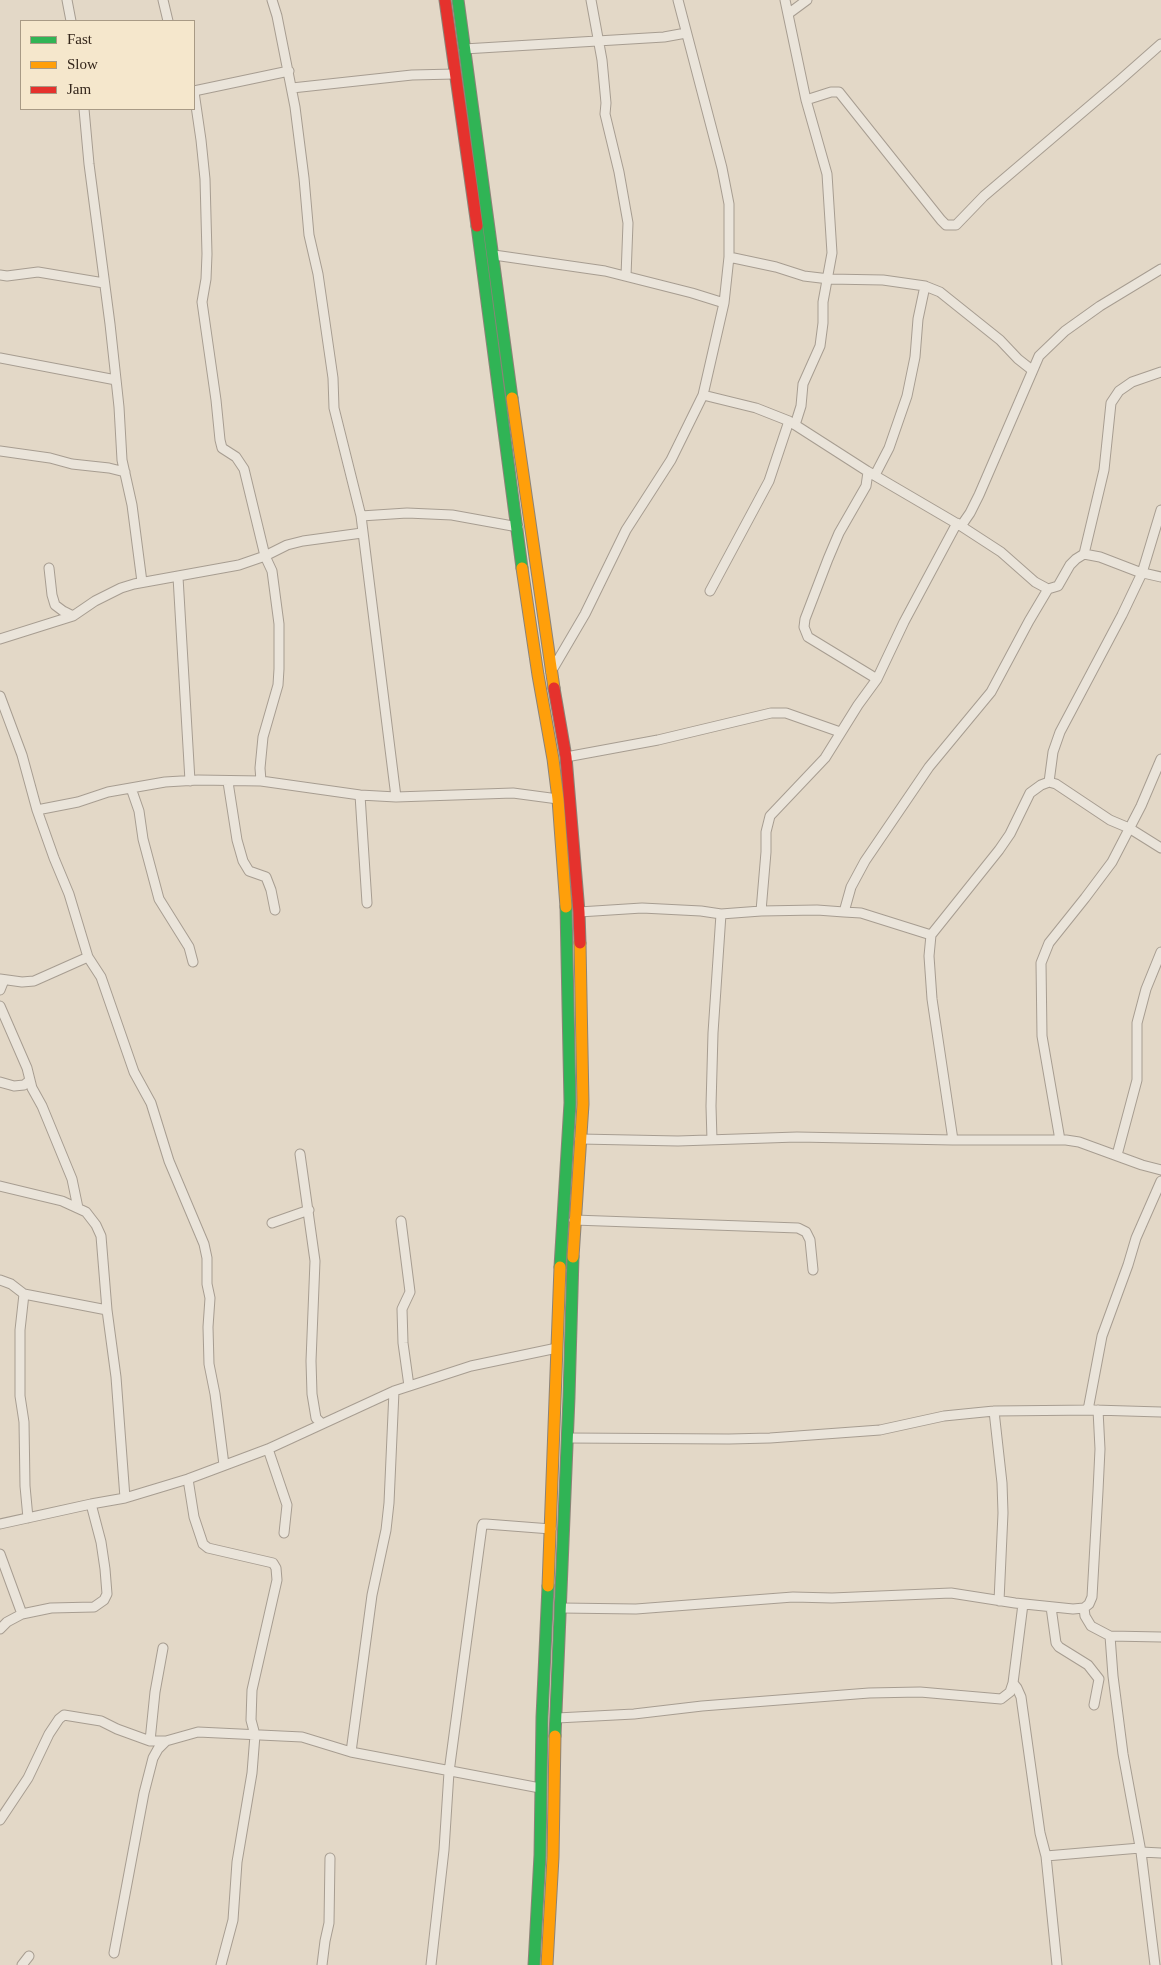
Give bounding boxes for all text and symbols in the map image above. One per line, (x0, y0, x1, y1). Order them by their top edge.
legend (20, 20, 195, 110)
text: Fast (67, 31, 92, 47)
text: Slow (67, 56, 98, 72)
text: Jam (67, 81, 91, 97)

